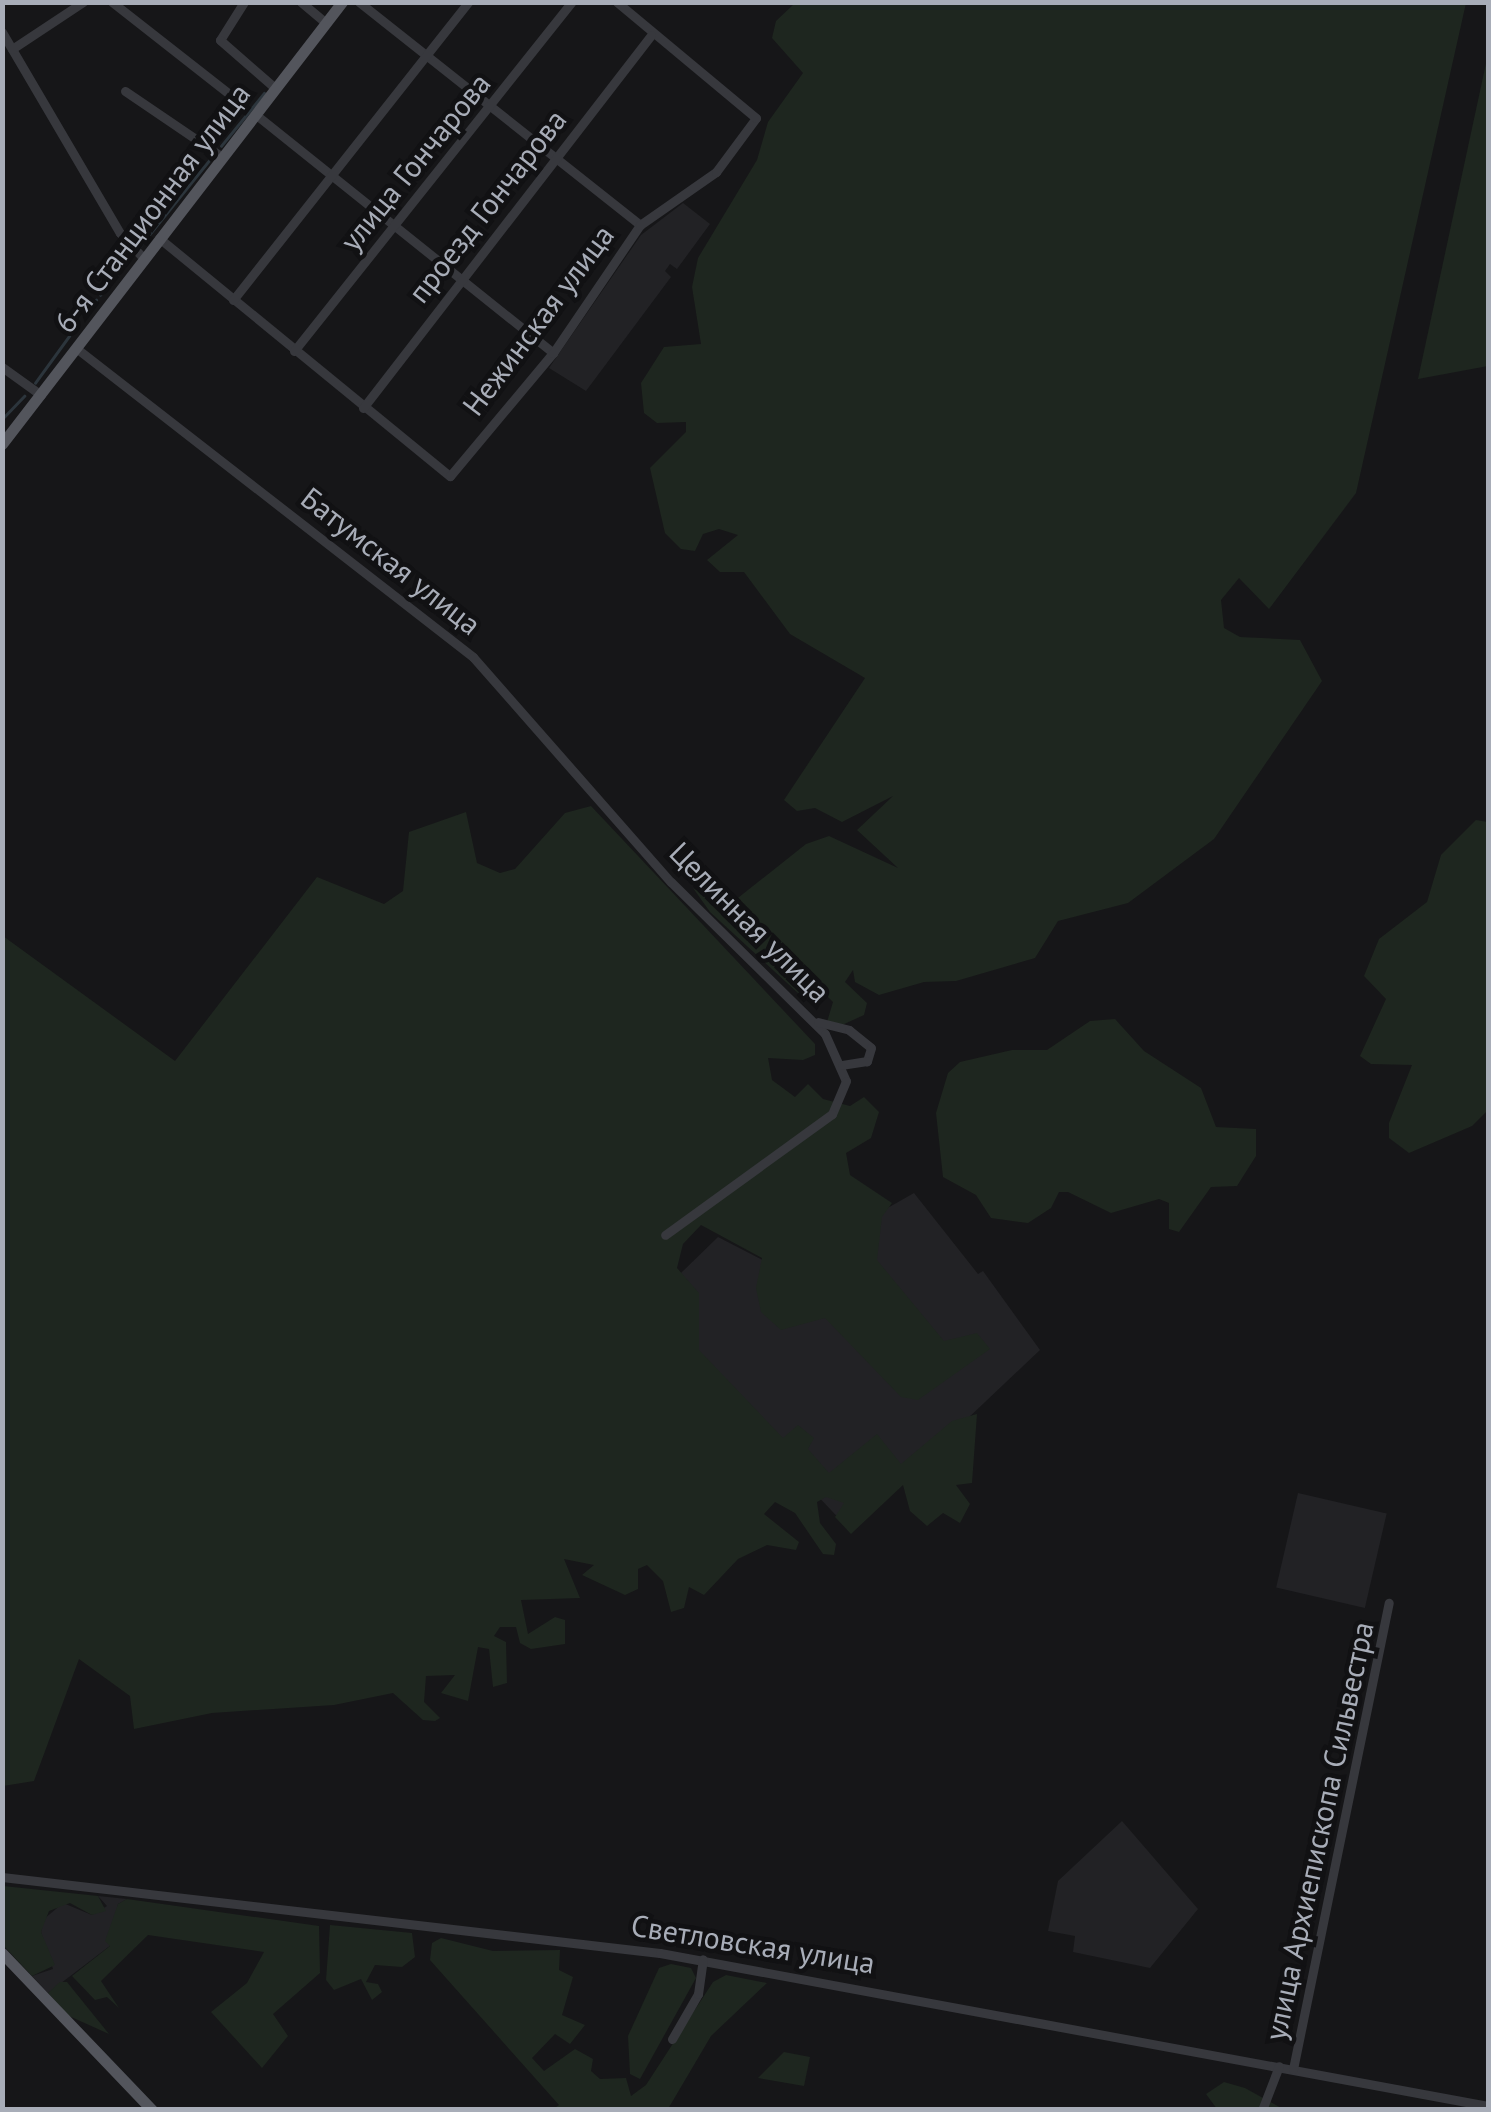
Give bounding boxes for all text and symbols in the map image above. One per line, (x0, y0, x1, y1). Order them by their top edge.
street label: улица Гончарова (332, 66, 498, 258)
street label: 6-я Станционная улица (47, 76, 257, 340)
street label: проезд Гончарова (400, 102, 574, 310)
street label: Нежинская улица (455, 218, 621, 422)
street label: Батумская улица (294, 480, 488, 642)
street label: Целинная улица (662, 834, 838, 1010)
street label: улица Архиепископа Сильвестра (1257, 1618, 1381, 2044)
street label: Светловская улица (629, 1907, 877, 1981)

